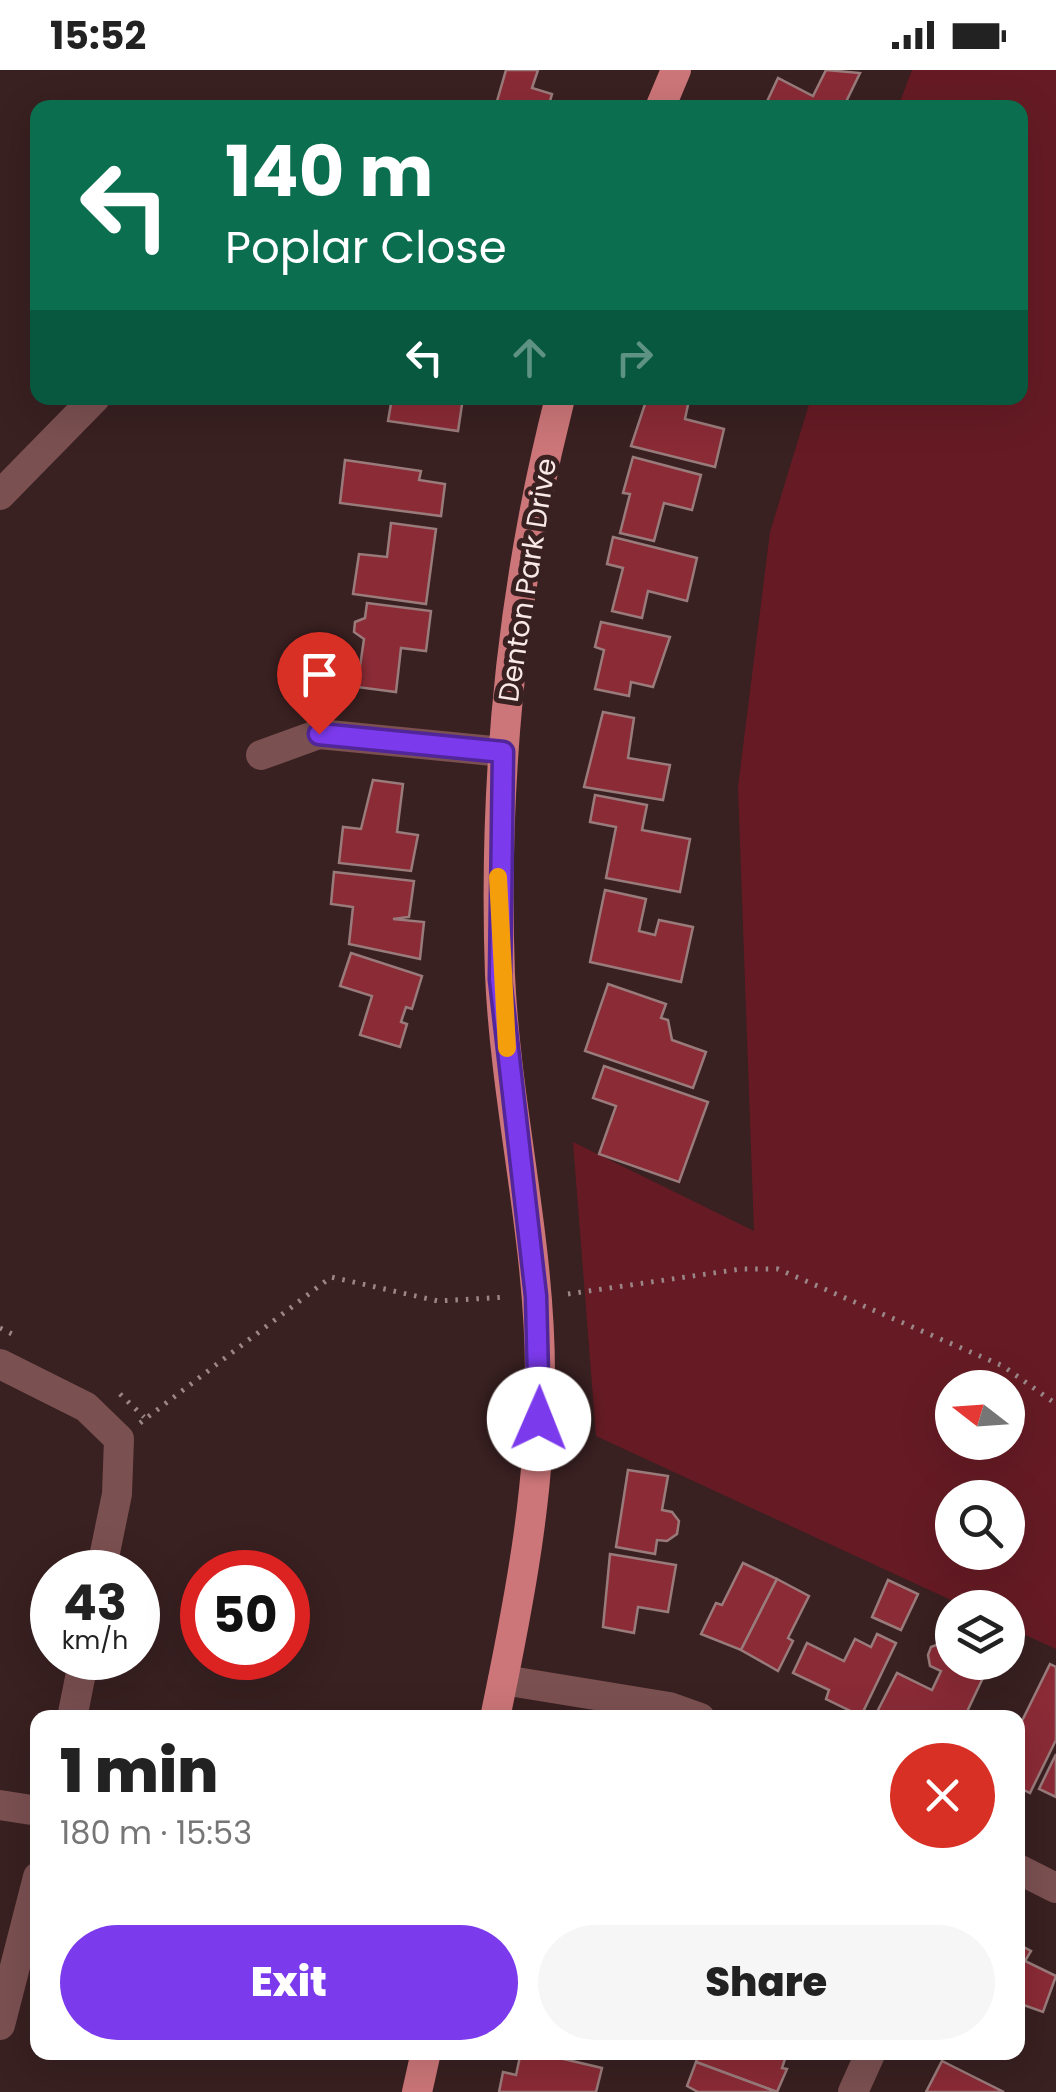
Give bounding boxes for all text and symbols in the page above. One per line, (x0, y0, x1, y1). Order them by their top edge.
text: 15:52 (50, 9, 146, 62)
text: 140 m (225, 122, 433, 221)
icon: left (60, 140, 190, 270)
text: Poplar Close (225, 216, 507, 279)
icon: left (397, 330, 452, 385)
icon: ahead (502, 330, 557, 385)
icon: right (607, 330, 662, 385)
street label: Denton Park Drive (489, 455, 566, 705)
pin (277, 632, 362, 735)
icon: arrive (292, 647, 347, 702)
position arrow (487, 1367, 591, 1471)
north arrow (935, 1370, 1025, 1460)
map controls (935, 1370, 1025, 1680)
button: search (935, 1480, 1025, 1570)
speed limit sign: 50 (180, 1550, 310, 1680)
text: 43 (63, 1567, 127, 1638)
button: layers (935, 1590, 1025, 1680)
text: km/h (62, 1623, 128, 1658)
text: 1 min (60, 1729, 218, 1813)
button: close (890, 1743, 995, 1848)
text: 180 m · 15:53 (60, 1810, 252, 1855)
button: Exit (60, 1925, 518, 2040)
button: Share (538, 1925, 995, 2040)

